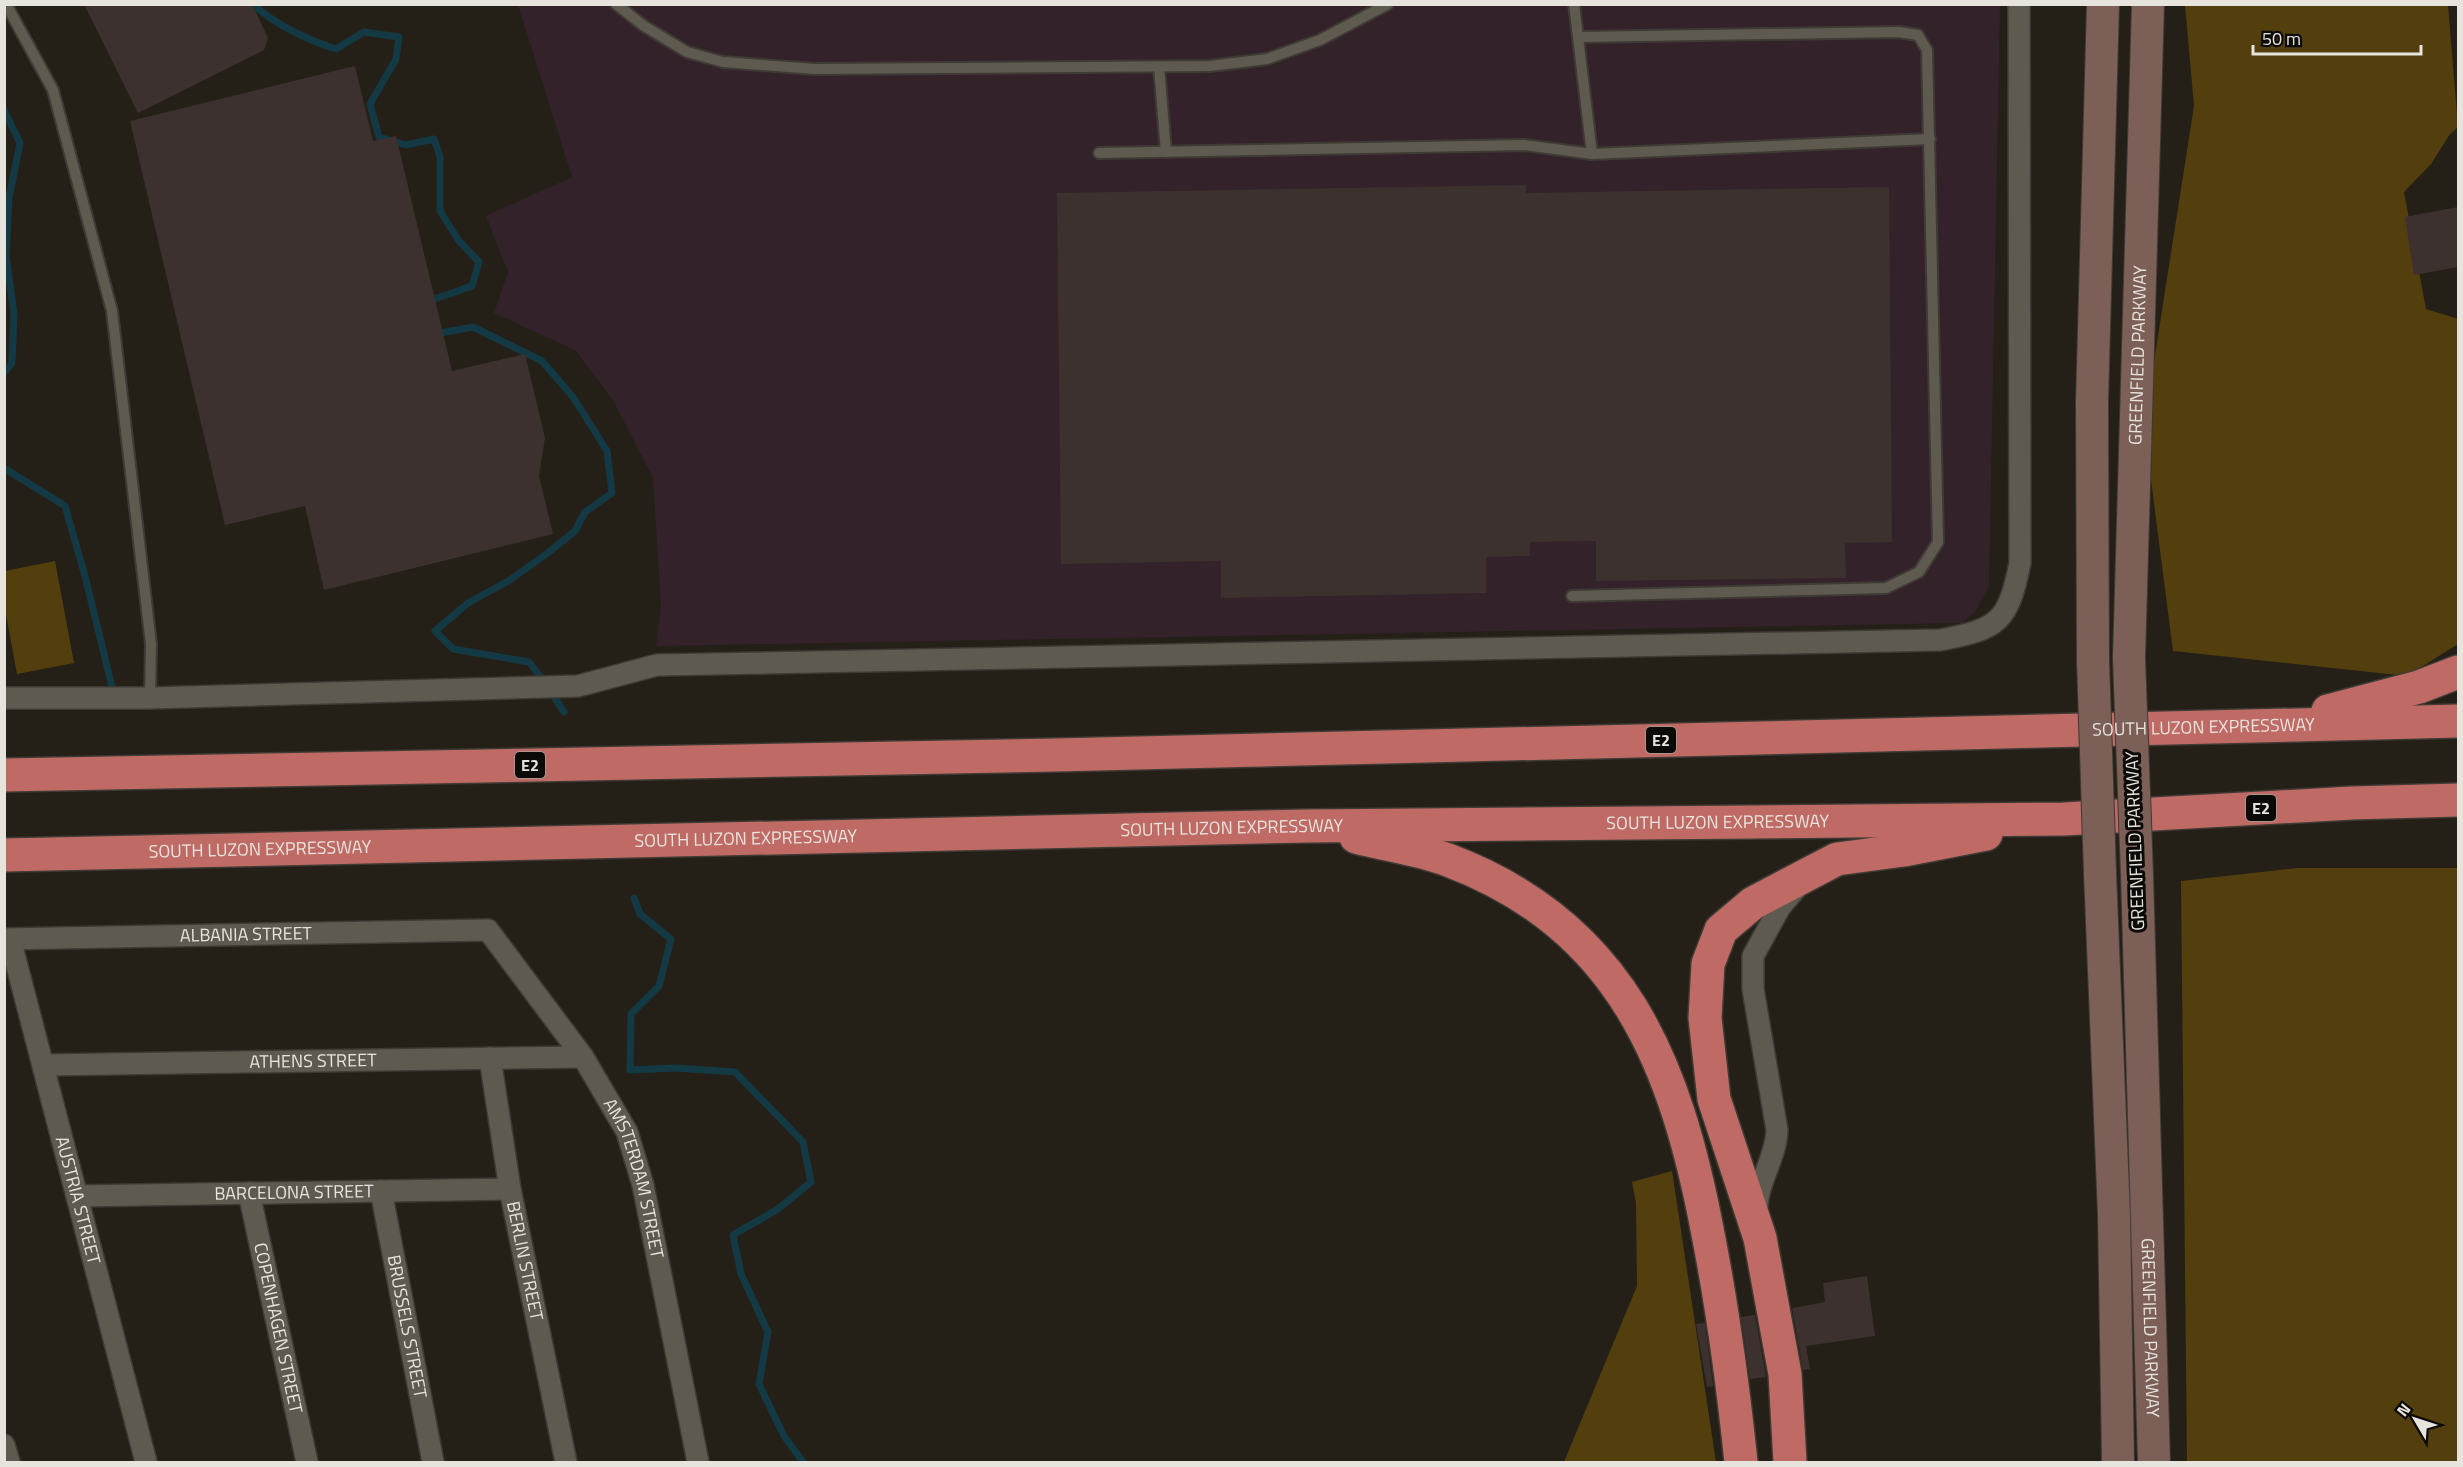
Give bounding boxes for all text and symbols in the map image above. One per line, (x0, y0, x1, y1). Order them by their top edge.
scale bar (2253, 18, 2421, 56)
text: 50 m (2262, 25, 2301, 52)
street label: GREENFIELD PARKWAY (2121, 265, 2153, 445)
street label: SOUTH LUZON EXPRESSWAY (2092, 710, 2315, 743)
road number: E2 (1646, 727, 1676, 753)
street label: GREENFIELD PARKWAY (2118, 751, 2151, 931)
road number: E2 (515, 752, 545, 778)
road number: E2 (2246, 795, 2276, 821)
street label: SOUTH LUZON EXPRESSWAY (1606, 807, 1829, 836)
street label: SOUTH LUZON EXPRESSWAY (1120, 812, 1343, 843)
street label: SOUTH LUZON EXPRESSWAY (634, 822, 858, 854)
street label: SOUTH LUZON EXPRESSWAY (148, 833, 372, 865)
street label: ALBANIA STREET (180, 919, 313, 949)
street label: ATHENS STREET (249, 1046, 377, 1075)
street label: AMSTERDAM STREET (597, 1093, 671, 1261)
street label: AUSTRIA STREET (49, 1133, 108, 1268)
street label: BARCELONA STREET (214, 1177, 374, 1207)
street label: BERLIN STREET (500, 1199, 551, 1323)
street label: GREENFIELD PARKWAY (2135, 1238, 2167, 1418)
street label: COPENHAGEN STREET (247, 1240, 310, 1416)
street label: BRUSSELS STREET (381, 1253, 435, 1401)
north arrow (2385, 1389, 2445, 1449)
text: N (2391, 1398, 2416, 1421)

